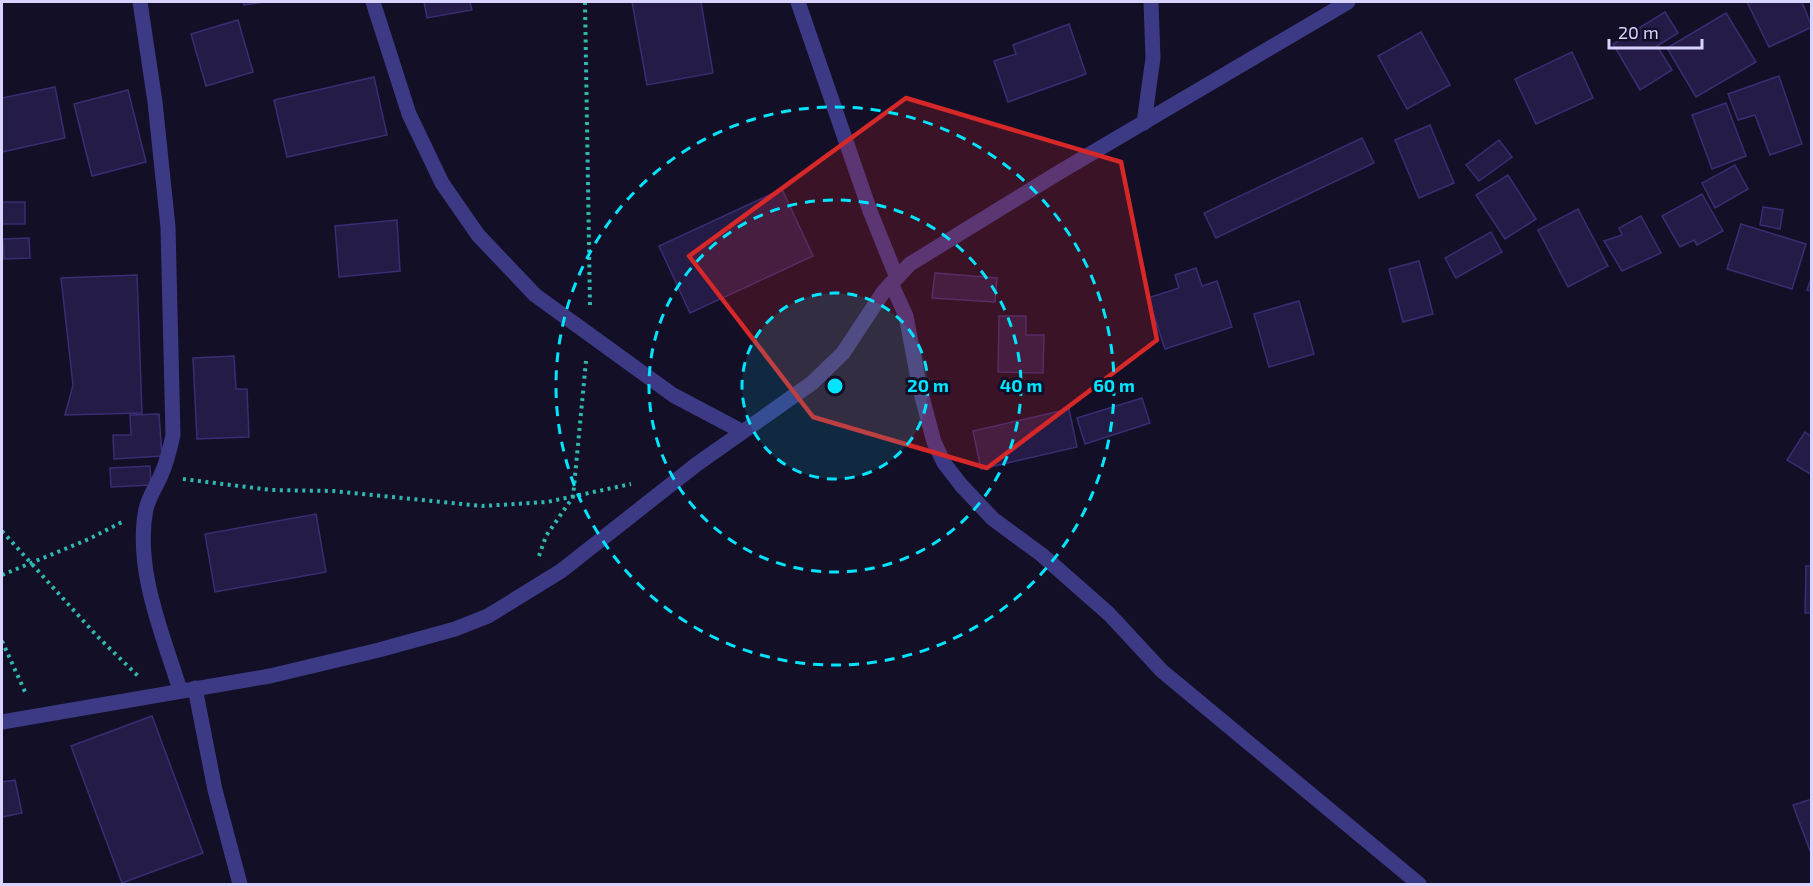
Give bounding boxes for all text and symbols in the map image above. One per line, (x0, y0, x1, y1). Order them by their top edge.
scale bar (1609, 12, 1702, 50)
text: 20 m (1618, 21, 1659, 43)
text: 20 m (907, 374, 949, 396)
text: 40 m (1000, 374, 1042, 396)
text: 60 m (1093, 374, 1135, 396)
centre of rings (825, 376, 845, 396)

